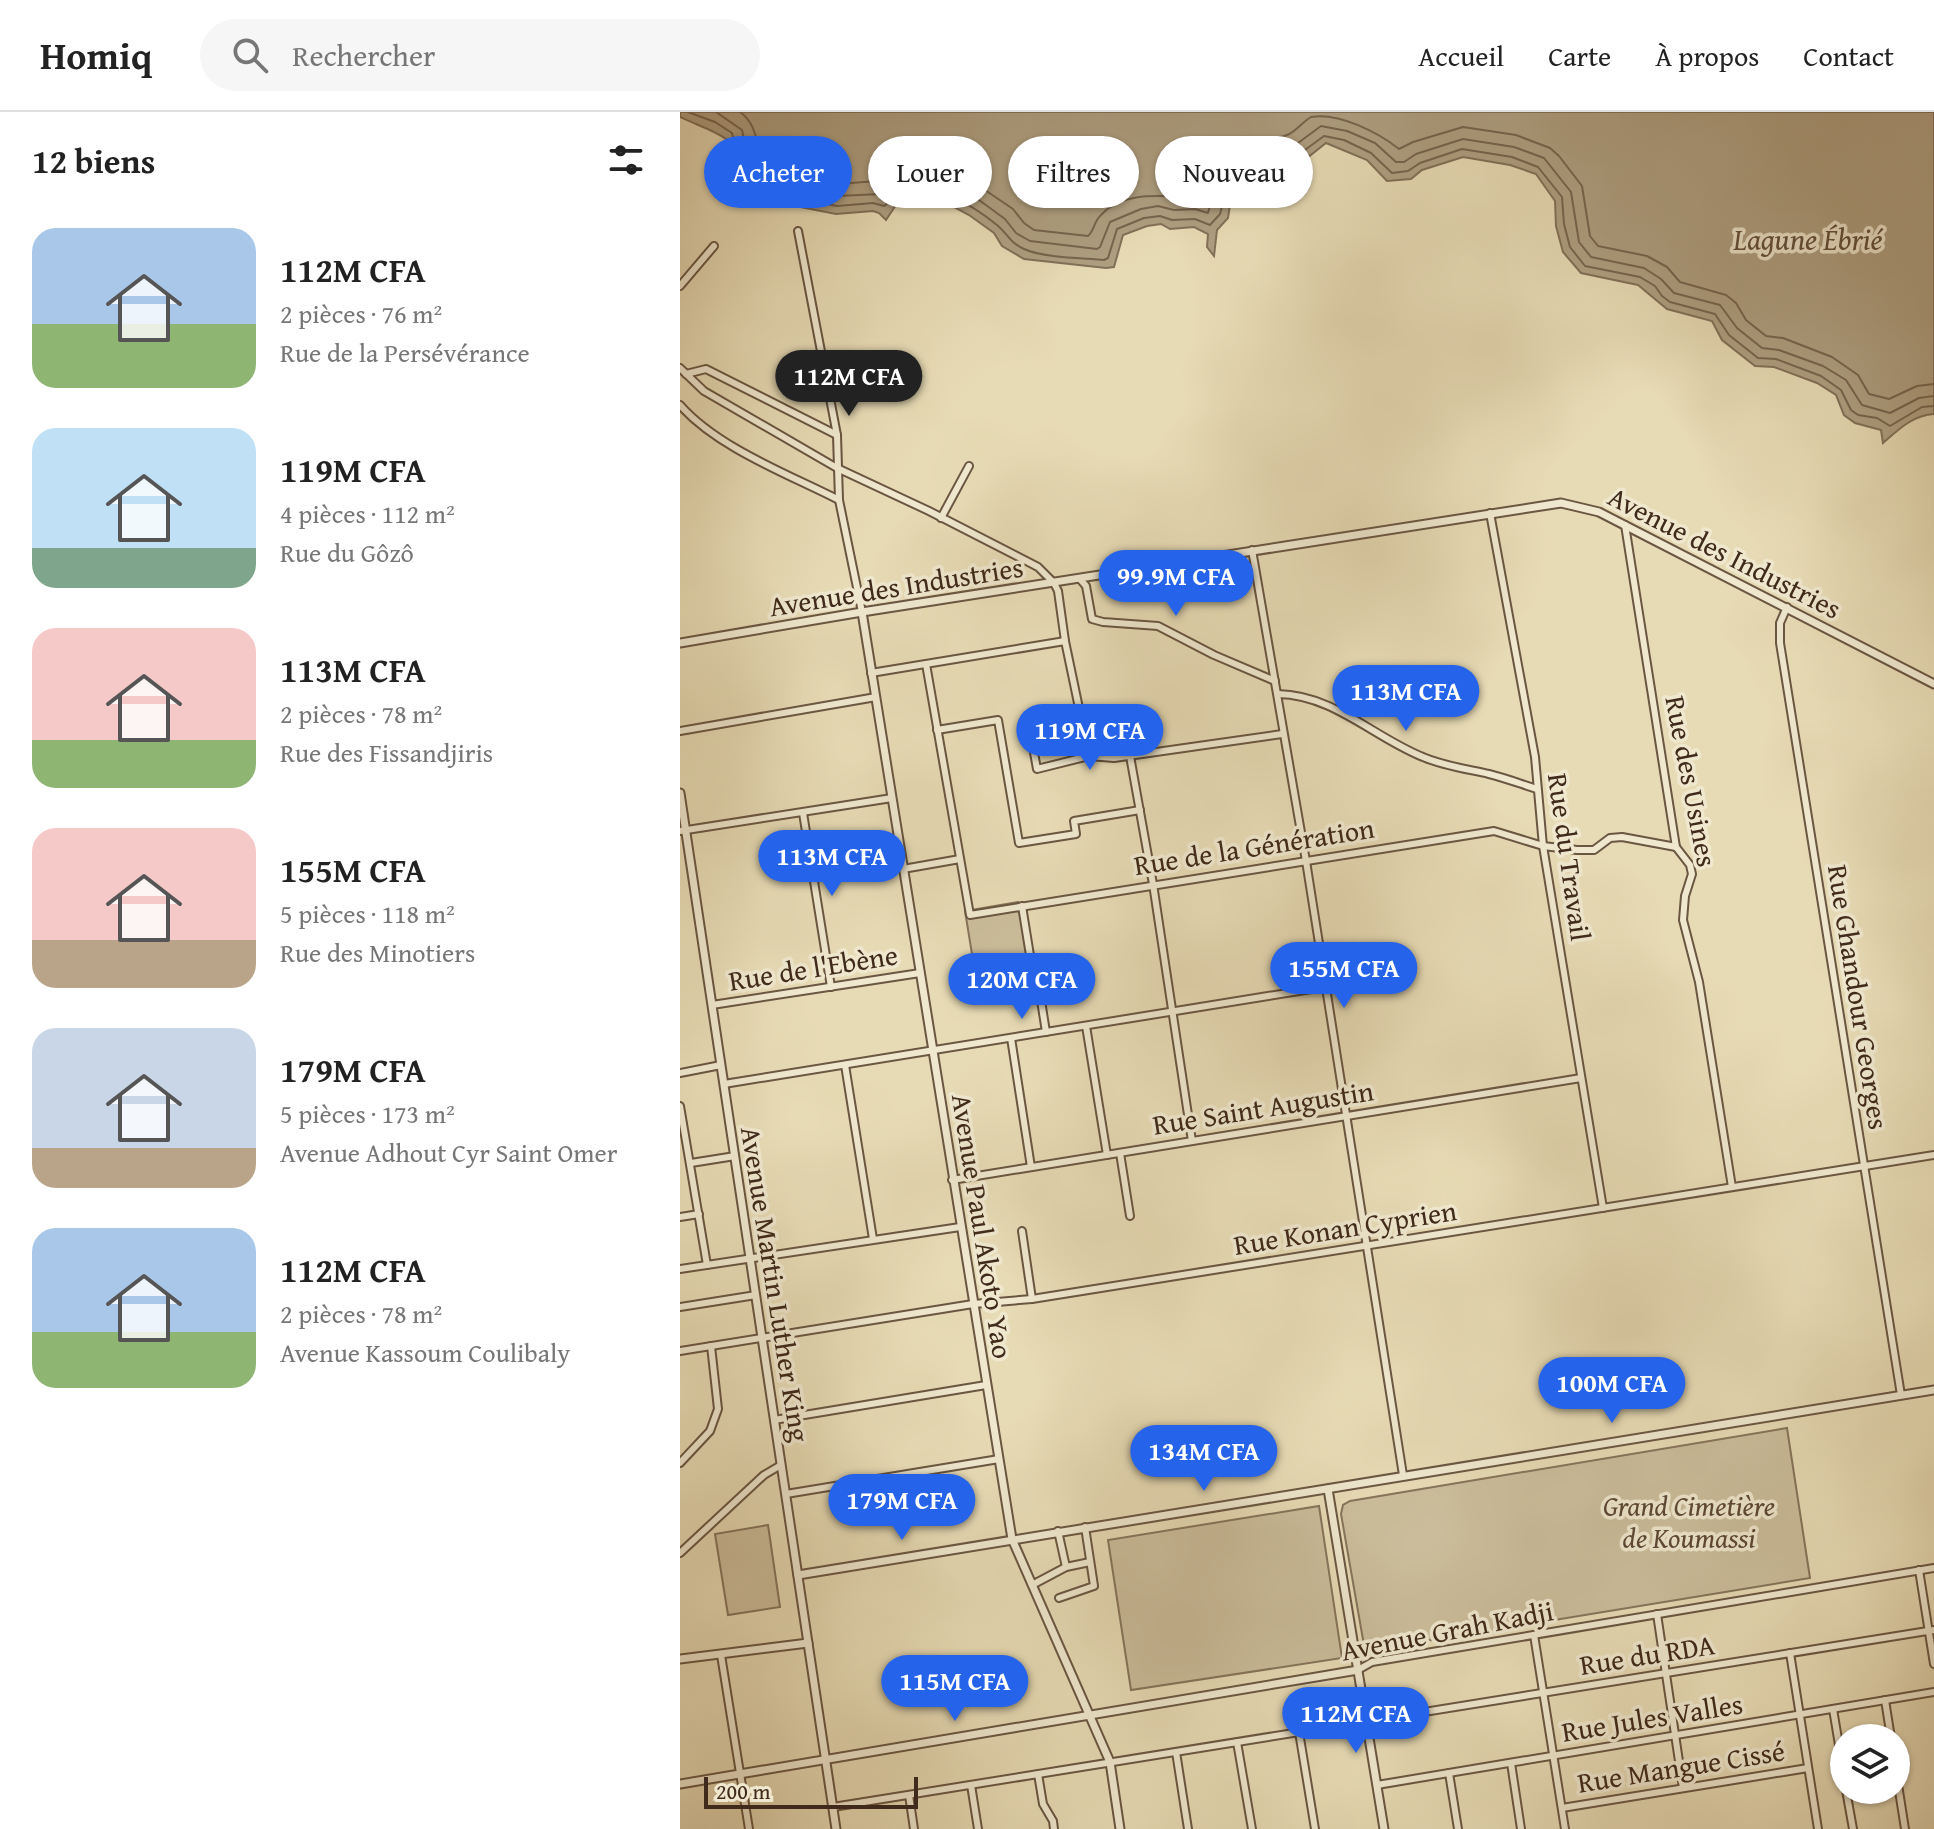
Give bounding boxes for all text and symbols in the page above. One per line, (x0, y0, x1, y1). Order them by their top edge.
search box (200, 19, 760, 91)
text: Homiq (40, 27, 152, 83)
icon: search (228, 33, 272, 77)
text: Rechercher (292, 33, 435, 77)
text: Accueil (1418, 35, 1504, 76)
text: Carte (1548, 35, 1611, 76)
text: À propos (1655, 35, 1759, 76)
text: Contact (1803, 35, 1894, 76)
text: 12 biens (32, 136, 155, 185)
chip: Acheter (704, 136, 852, 208)
chip: Louer (868, 136, 992, 208)
chip: Filtres (1008, 136, 1139, 208)
chip: Nouveau (1155, 136, 1313, 208)
icon: filters (604, 138, 648, 182)
water label: Lagune Ébrié (1732, 217, 1884, 261)
text: 112M CFA (280, 245, 426, 294)
icon: home (96, 260, 192, 356)
text: 2 pièces · 76 m² (280, 294, 442, 333)
text: Rue de la Persévérance (280, 333, 530, 372)
pin: 112M CFA (766, 350, 932, 418)
text: 112M CFA (793, 356, 905, 395)
text: 119M CFA (280, 445, 426, 494)
icon: home (96, 460, 192, 556)
street label: Avenue des Industries (1601, 475, 1849, 629)
text: 4 pièces · 112 m² (280, 494, 455, 533)
text: Rue du Gôzô (280, 533, 414, 572)
street label: Avenue des Industries (766, 546, 1026, 626)
pin: 99.9M CFA (1084, 550, 1268, 618)
text: 99.9M CFA (1117, 556, 1235, 595)
text: 113M CFA (280, 645, 426, 694)
icon: home (96, 660, 192, 756)
pin: 113M CFA (1323, 665, 1489, 733)
text: 113M CFA (1350, 671, 1462, 710)
street label: Rue des Usines (1655, 692, 1729, 870)
text: 2 pièces · 78 m² (280, 694, 442, 733)
pin: 119M CFA (1007, 704, 1173, 772)
text: 119M CFA (1034, 710, 1146, 749)
text: Rue des Fissandjiris (280, 733, 493, 772)
street label: Rue du Travail (1538, 770, 1602, 944)
street label: Rue de la Génération (1131, 807, 1377, 885)
pin: 113M CFA (749, 830, 915, 898)
text: 113M CFA (776, 836, 888, 875)
text: 155M CFA (280, 845, 426, 894)
icon: home (96, 860, 192, 956)
street label: Rue Ghandour Georges (1818, 862, 1900, 1132)
text: 5 pièces · 118 m² (280, 894, 455, 933)
text: Rue des Minotiers (280, 933, 475, 972)
street label: Rue de l'Ebène (726, 933, 900, 1001)
pin: 155M CFA (1261, 942, 1427, 1010)
text: 155M CFA (1288, 948, 1400, 987)
pin: 120M CFA (939, 953, 1105, 1021)
text: 120M CFA (966, 959, 1078, 998)
text: 179M CFA (280, 1045, 426, 1094)
icon: home (96, 1060, 192, 1156)
street label: Rue Saint Augustin (1150, 1069, 1377, 1145)
street label: Avenue Paul Akoto Yao (942, 1091, 1024, 1361)
text: 5 pièces · 173 m² (280, 1094, 455, 1133)
street label: Avenue Martin Luther King (731, 1123, 821, 1445)
text: Avenue Adhout Cyr Saint Omer (280, 1133, 617, 1172)
street label: Rue Konan Cyprien (1231, 1189, 1459, 1265)
text: 112M CFA (280, 1245, 426, 1294)
icon: home (96, 1260, 192, 1356)
text: 2 pièces · 78 m² (280, 1294, 442, 1333)
text: Avenue Kassoum Coulibaly (280, 1333, 570, 1372)
pin: 100M CFA (1529, 1357, 1695, 1425)
text: 100M CFA (1556, 1363, 1668, 1402)
pin: 134M CFA (1121, 1425, 1287, 1493)
text: 134M CFA (1148, 1431, 1260, 1470)
pin: 179M CFA (819, 1474, 985, 1542)
text: 179M CFA (846, 1480, 958, 1519)
park label: Grand Cimetière de Koumassi (1603, 1485, 1775, 1558)
street label: Avenue Grah Kadji (1337, 1589, 1557, 1671)
street label: Rue du RDA (1577, 1623, 1717, 1685)
pin: 115M CFA (872, 1655, 1038, 1723)
text: 115M CFA (899, 1661, 1011, 1700)
street label: Rue Jules Valles (1559, 1682, 1745, 1752)
pin: 112M CFA (1273, 1687, 1439, 1755)
text: 112M CFA (1300, 1693, 1412, 1732)
map controls (1830, 1724, 1910, 1804)
button: layers (1830, 1724, 1910, 1804)
street label: Rue Mangue Cissé (1574, 1729, 1788, 1803)
scale bar (704, 1773, 918, 1809)
text: 200 m (716, 1775, 771, 1807)

